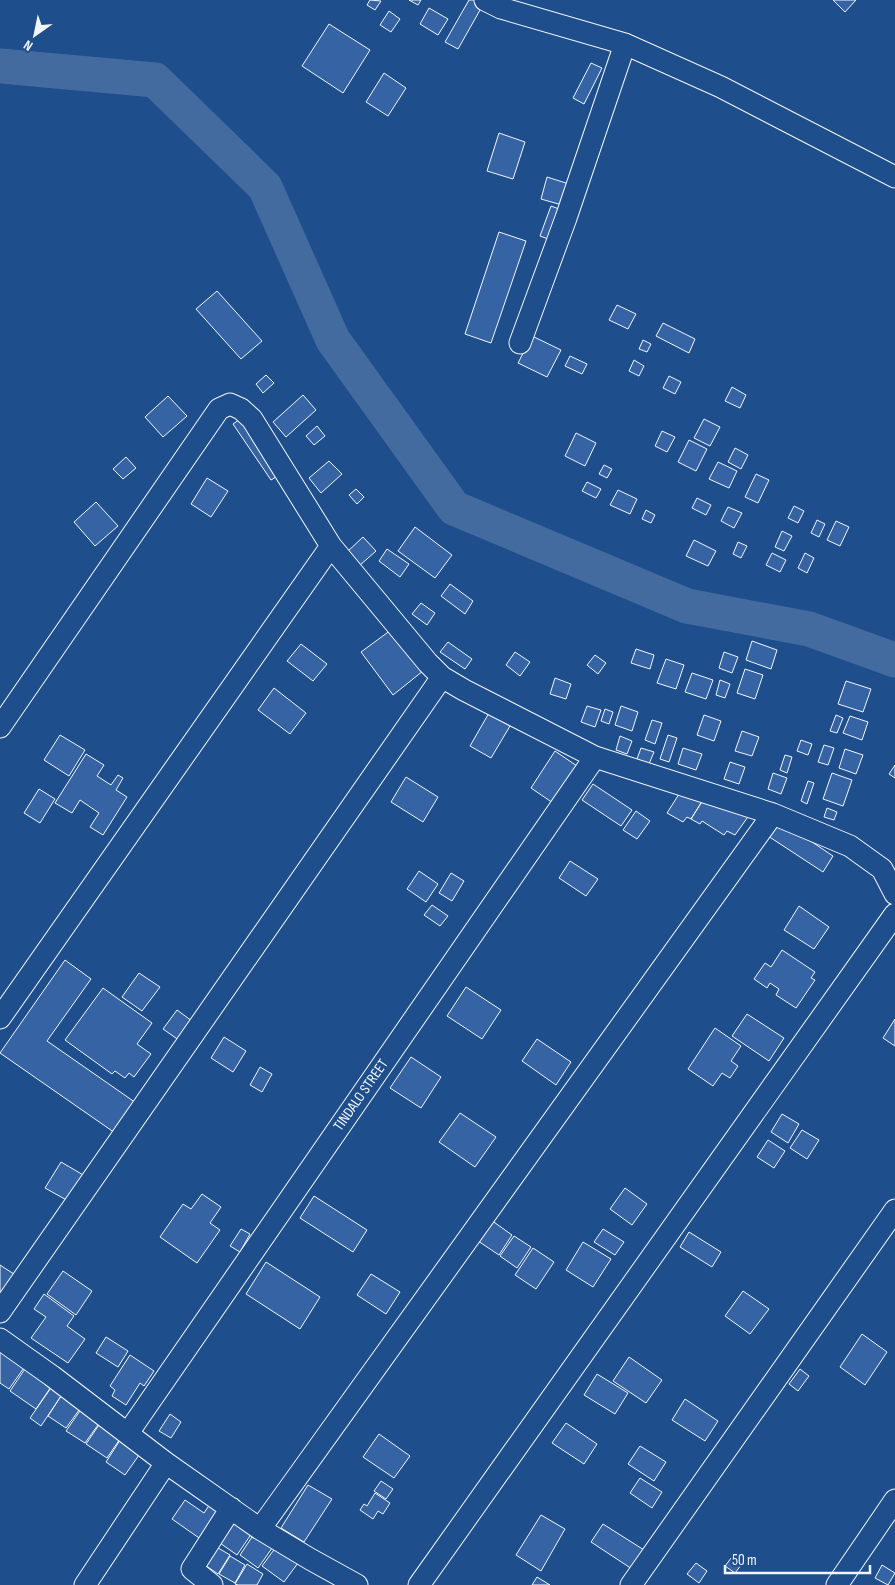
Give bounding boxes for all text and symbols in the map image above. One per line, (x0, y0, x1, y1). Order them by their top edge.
north arrow (10, 10, 60, 60)
text: N (20, 36, 36, 55)
street label: TINDALO STREET (329, 1055, 393, 1135)
scale bar (725, 1542, 870, 1574)
text: 50 m (732, 1551, 757, 1570)

